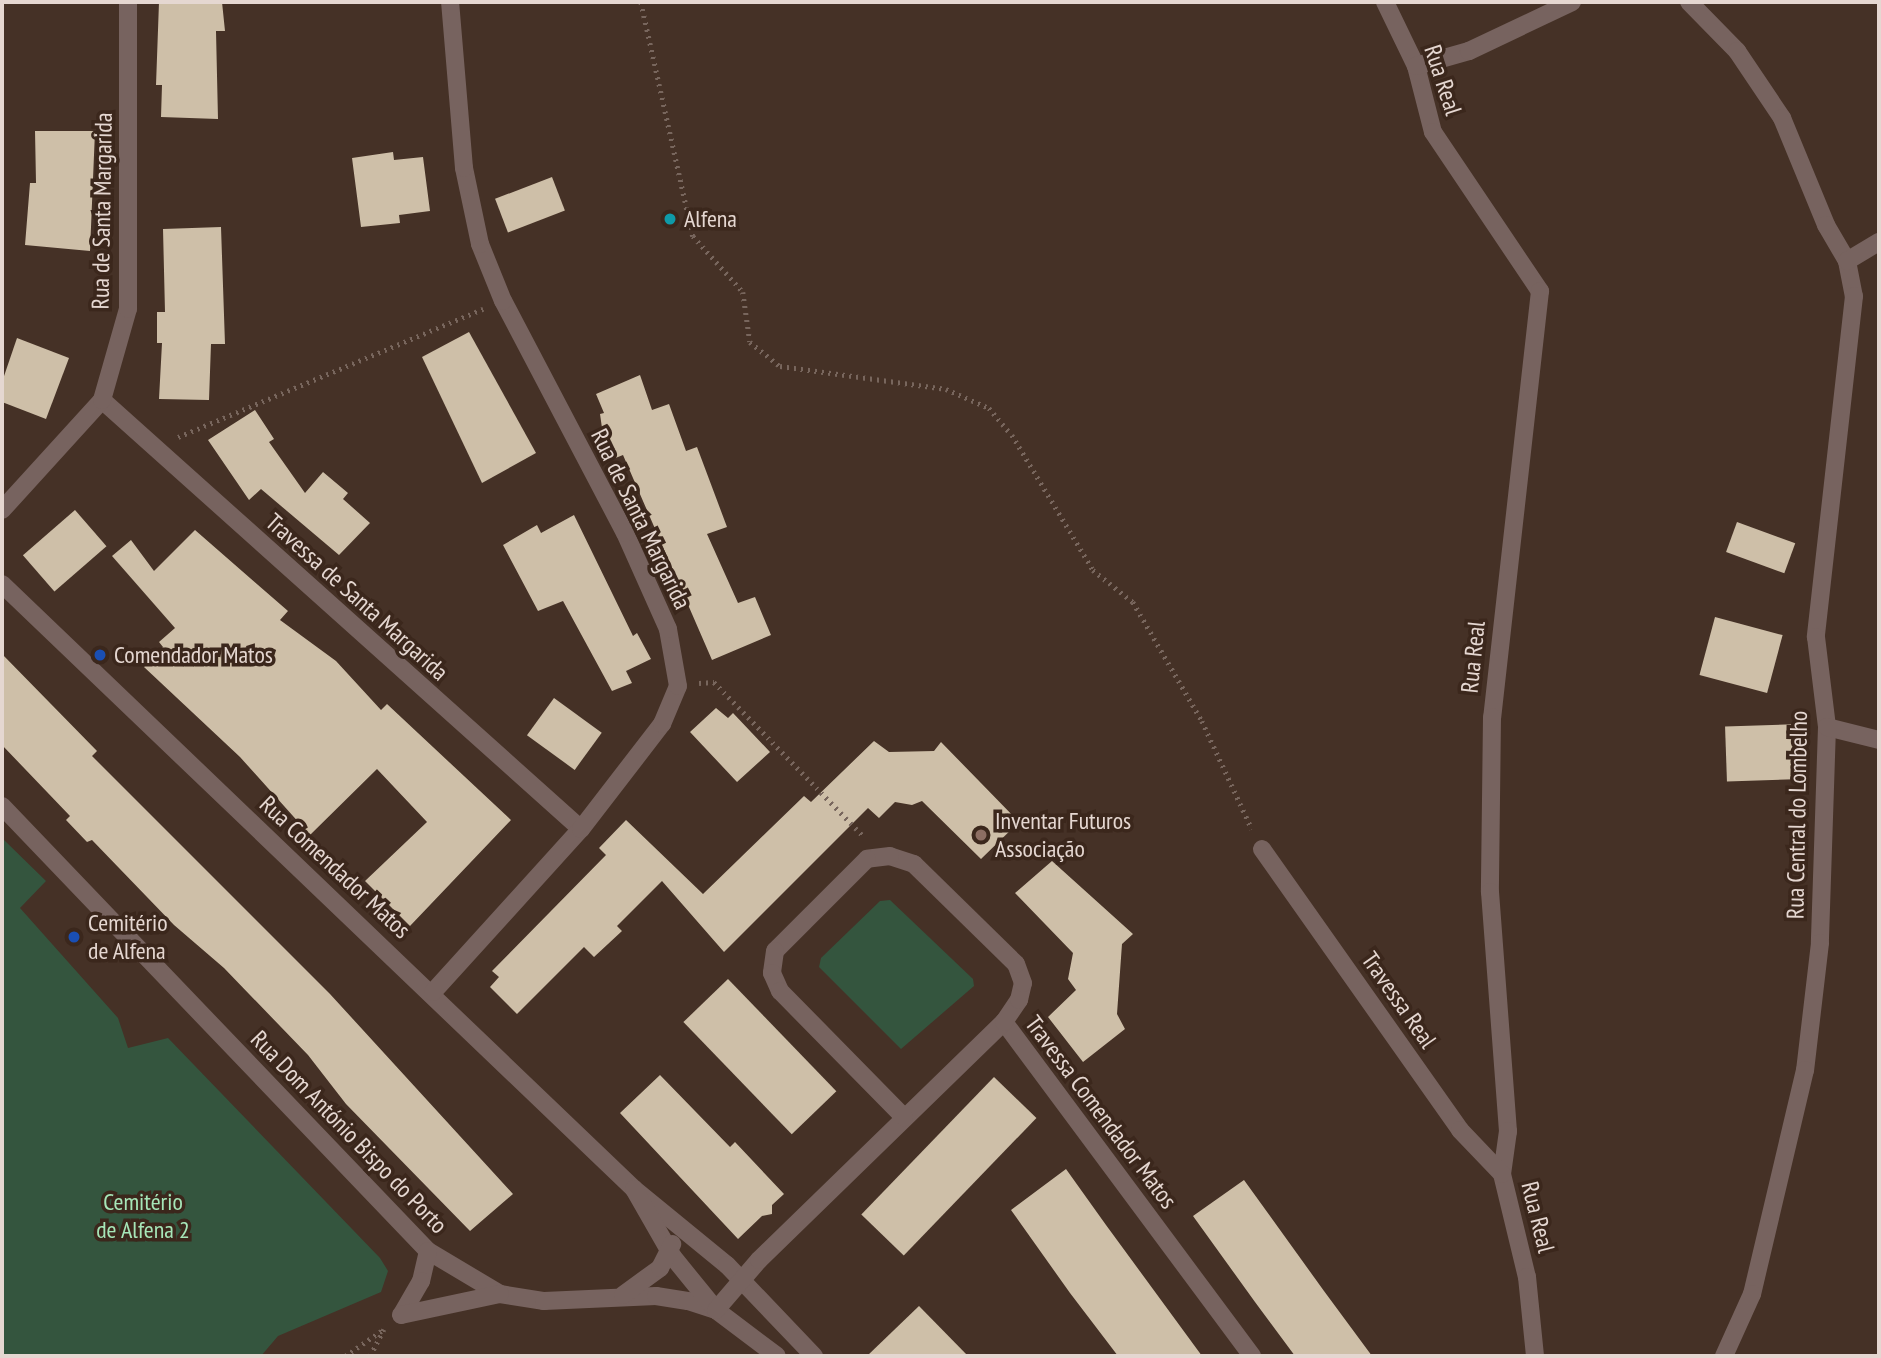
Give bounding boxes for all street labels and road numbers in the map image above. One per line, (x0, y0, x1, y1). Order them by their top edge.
street label: Rua Real (1418, 41, 1468, 119)
street label: Rua de Santa Margarida (86, 112, 118, 310)
street label: Rua de Santa Margarida (585, 424, 697, 614)
street label: Travessa de Santa Margarida (260, 508, 454, 686)
street label: Rua Real (1455, 620, 1491, 694)
street label: Rua Central do Lombelho (1781, 711, 1813, 919)
street label: Rua Comendador Matos (254, 790, 416, 944)
street label: Travessa Real (1355, 946, 1443, 1054)
street label: Travessa Comendador Matos (1019, 1010, 1183, 1214)
street label: Rua Dom António Bispo do Porto (245, 1025, 453, 1239)
street label: Rua Real (1515, 1178, 1561, 1256)

